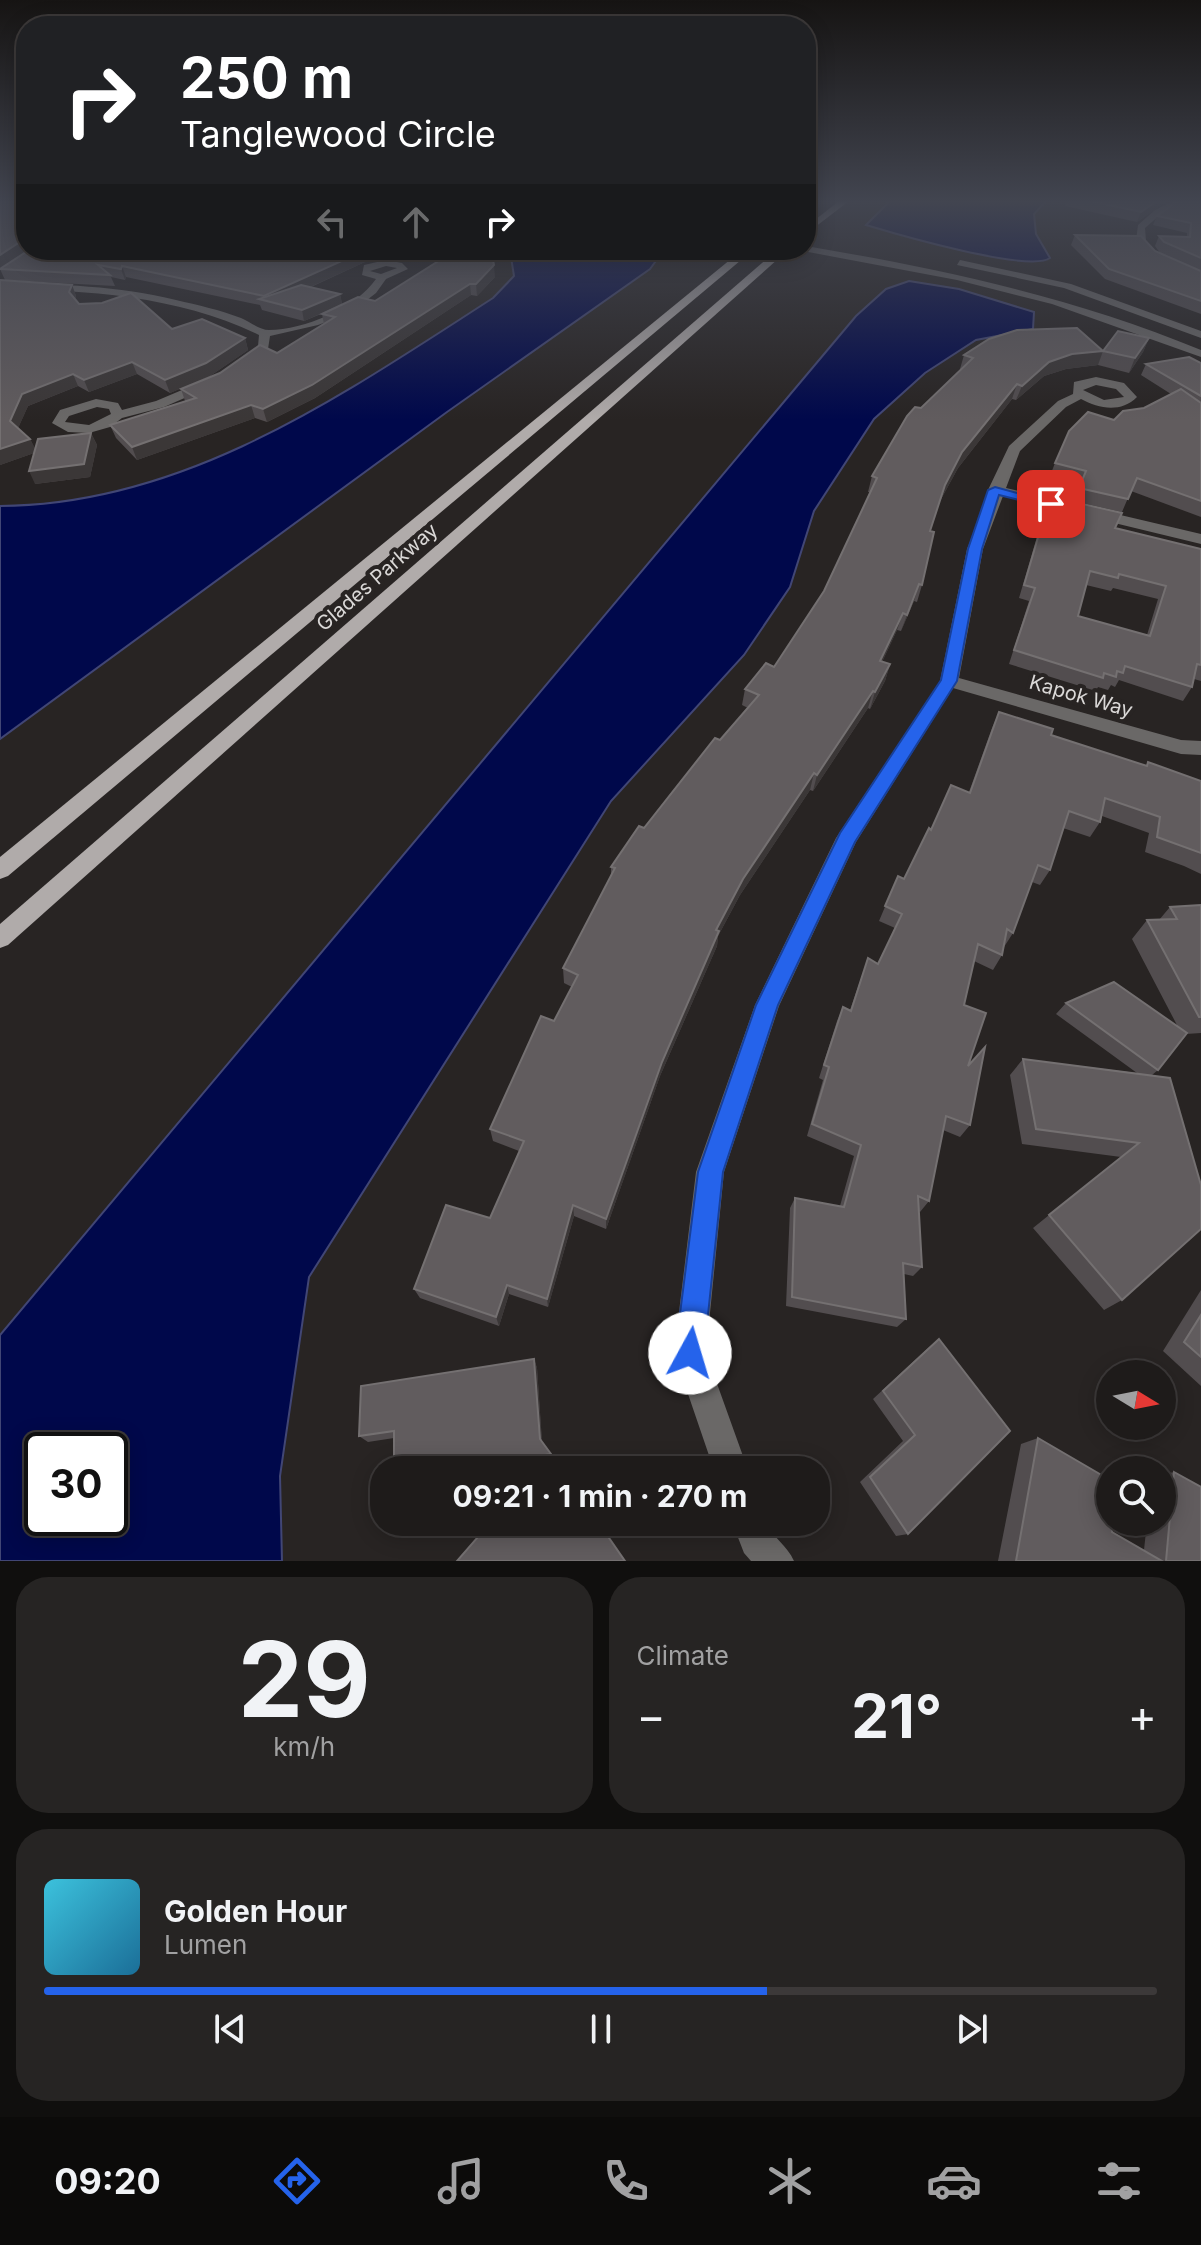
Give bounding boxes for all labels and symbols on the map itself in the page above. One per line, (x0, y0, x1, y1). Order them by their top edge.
pin (1017, 470, 1085, 538)
street label: Glades Parkway (312, 518, 442, 636)
street label: Kapok Way (1027, 670, 1135, 722)
position arrow (648, 1311, 732, 1395)
north arrow (1096, 1360, 1176, 1440)
speed limit sign: 30 (24, 1432, 128, 1536)

